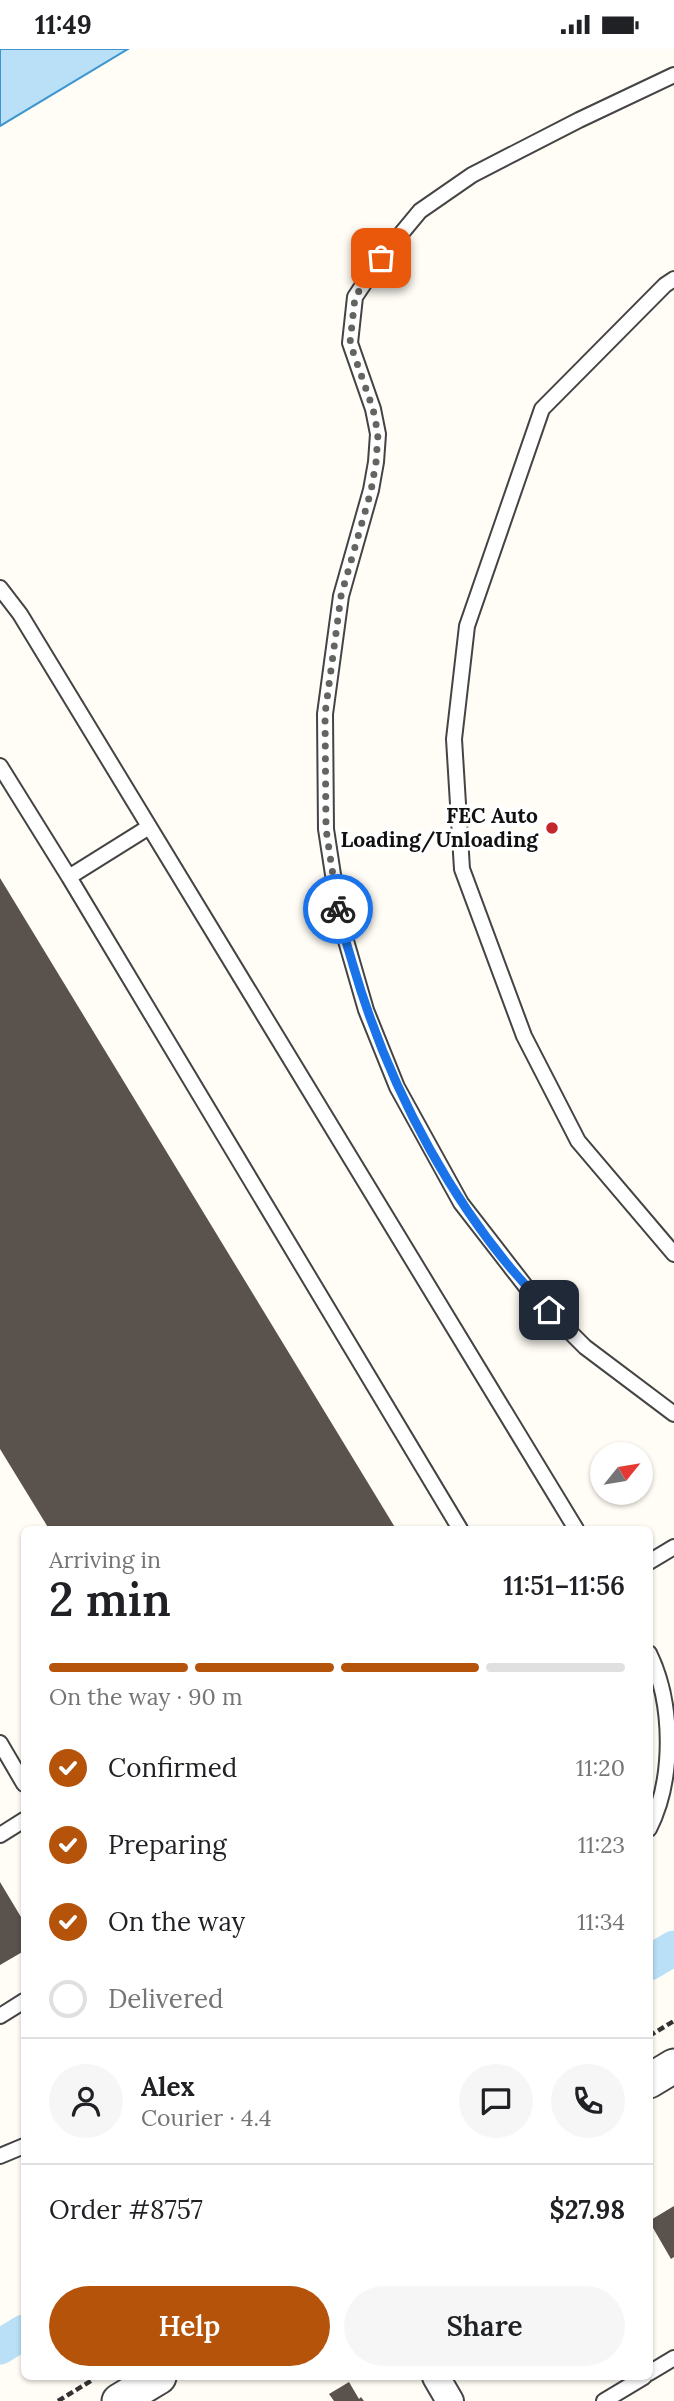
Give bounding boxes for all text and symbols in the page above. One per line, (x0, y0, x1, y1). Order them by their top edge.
text: 11:49 (35, 8, 92, 41)
pin (351, 228, 411, 288)
icon: bag (362, 239, 400, 277)
place label: FEC Auto Loading/Unloading (341, 802, 539, 853)
marker: FEC Auto Loading/Unloading (544, 820, 560, 836)
courier (303, 874, 373, 944)
icon: bike (319, 890, 357, 928)
pin (519, 1280, 579, 1340)
icon: home (530, 1291, 568, 1329)
north arrow (590, 1442, 653, 1505)
map controls (590, 1442, 653, 1505)
text: Arriving in (49, 1545, 161, 1574)
text: 11:51–11:56 (503, 1569, 625, 1602)
text: 2 min (49, 1570, 171, 1629)
text: On the way · 90 m (49, 1682, 242, 1711)
icon: check (49, 1749, 87, 1787)
text: Confirmed (108, 1751, 237, 1784)
text: 11:20 (576, 1753, 625, 1782)
icon: check (49, 1826, 87, 1864)
text: Preparing (108, 1828, 227, 1861)
text: 11:23 (578, 1830, 625, 1859)
icon: check (49, 1903, 87, 1941)
text: On the way (108, 1905, 245, 1938)
text: 11:34 (577, 1907, 625, 1936)
text: Delivered (108, 1982, 224, 2015)
button: person (49, 2064, 123, 2138)
button: chat (459, 2064, 533, 2138)
button: phone (551, 2064, 625, 2138)
text: Alex (141, 2070, 195, 2103)
text: Courier · 4.4 (141, 2103, 272, 2132)
text: Order #8757 (49, 2193, 203, 2226)
text: $27.98 (549, 2193, 625, 2226)
button: Help (49, 2286, 330, 2366)
button: Share (344, 2286, 625, 2366)

